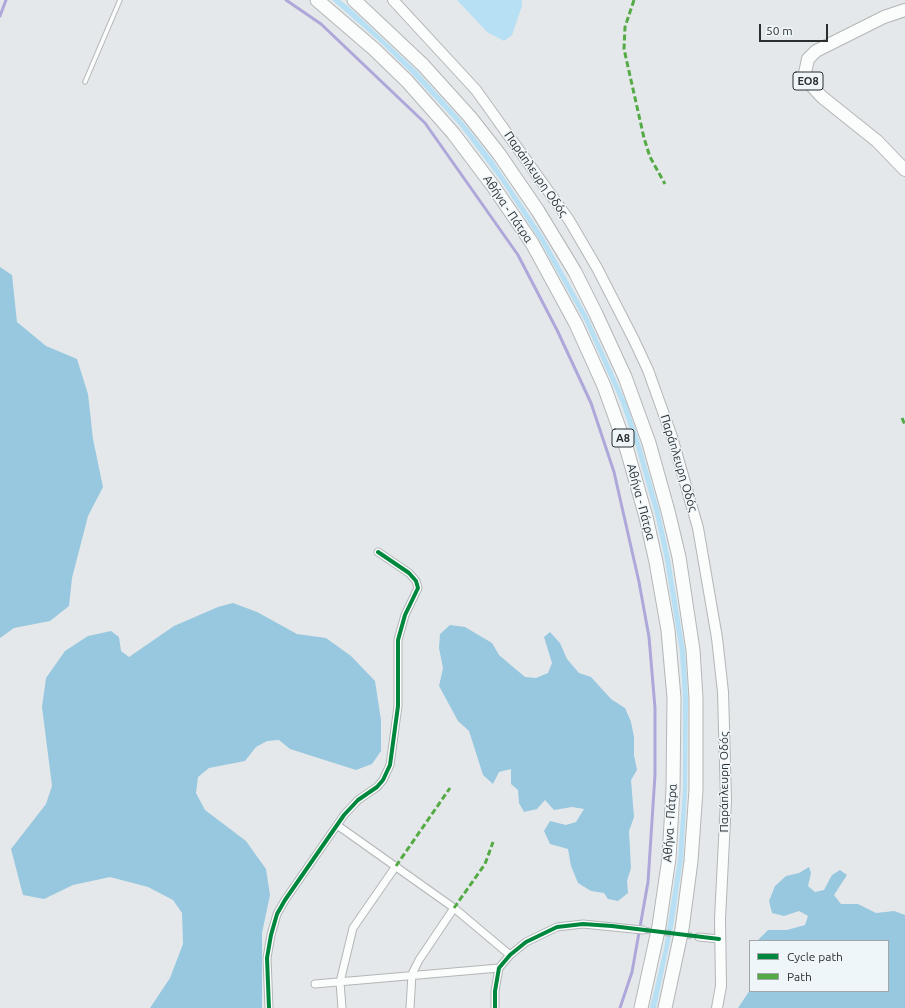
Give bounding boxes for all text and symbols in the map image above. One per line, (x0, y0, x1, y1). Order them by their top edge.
scale bar (761, 16, 830, 42)
text: 50 m (766, 24, 793, 37)
road number: ΕΟ8 (793, 72, 823, 90)
street label: Παράπλευρη Οδός (501, 129, 571, 219)
street label: Αθήνα - Πάτρα (480, 172, 536, 246)
street label: Παράπλευρη Οδός (657, 413, 701, 513)
road number: Α8 (612, 429, 634, 447)
street label: Αθήνα - Πάτρα (624, 462, 658, 542)
street label: Παράπλευρη Οδός (717, 732, 731, 832)
street label: Αθήνα - Πάτρα (660, 783, 680, 863)
legend (749, 940, 889, 992)
text: Cycle path (787, 950, 843, 963)
text: Path (787, 970, 812, 983)

